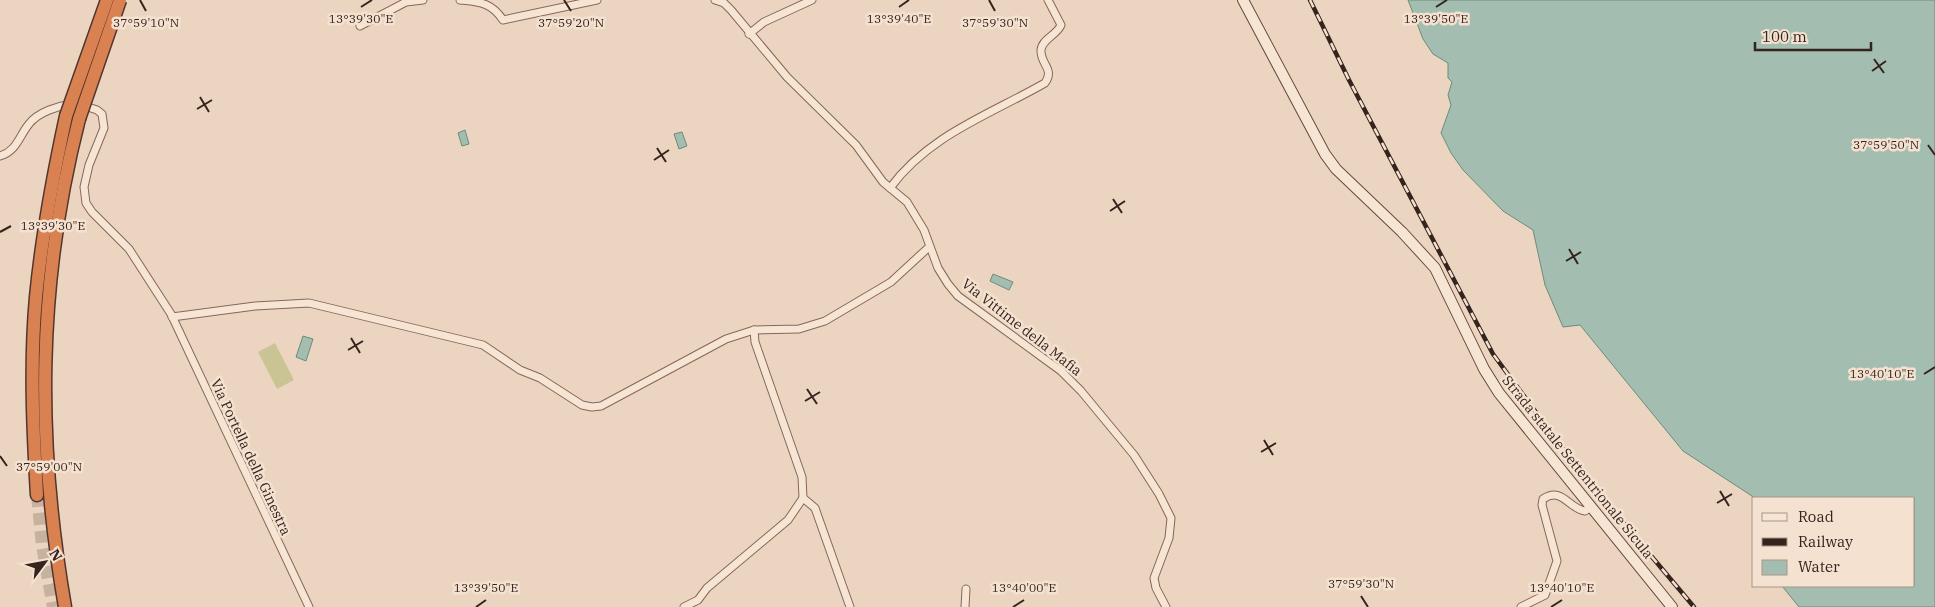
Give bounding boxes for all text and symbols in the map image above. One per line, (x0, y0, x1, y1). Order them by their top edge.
text: 13°39'30"E (329, 11, 393, 26)
text: 13°39'40"E (867, 11, 931, 26)
text: 13°39'50"E (1404, 11, 1468, 26)
text: 37°59'10"N (113, 15, 179, 30)
text: 37°59'20"N (538, 15, 604, 30)
text: 37°59'30"N (962, 15, 1028, 30)
scale bar (1755, 20, 1871, 52)
text: 100 m (1762, 27, 1807, 46)
text: 37°59'50"N (1853, 137, 1919, 152)
text: 13°39'30"E (21, 218, 85, 233)
street label: Via Vittime della Mafia (958, 274, 1086, 380)
text: 13°40'10"E (1850, 366, 1914, 381)
street label: Strada statale Settentrionale Sicula (1498, 372, 1658, 562)
street label: Via Portella della Ginestra (207, 376, 295, 538)
text: 37°59'00"N (16, 459, 82, 474)
legend (1752, 497, 1915, 587)
text: Road (1798, 507, 1834, 526)
text: Railway (1798, 532, 1853, 551)
north arrow (20, 537, 70, 587)
text: N (45, 546, 67, 565)
text: Water (1798, 557, 1840, 576)
text: 37°59'30"N (1328, 576, 1394, 591)
text: 13°39'50"E (454, 580, 518, 595)
text: 13°40'00"E (992, 580, 1056, 595)
text: 13°40'10"E (1530, 580, 1594, 595)

